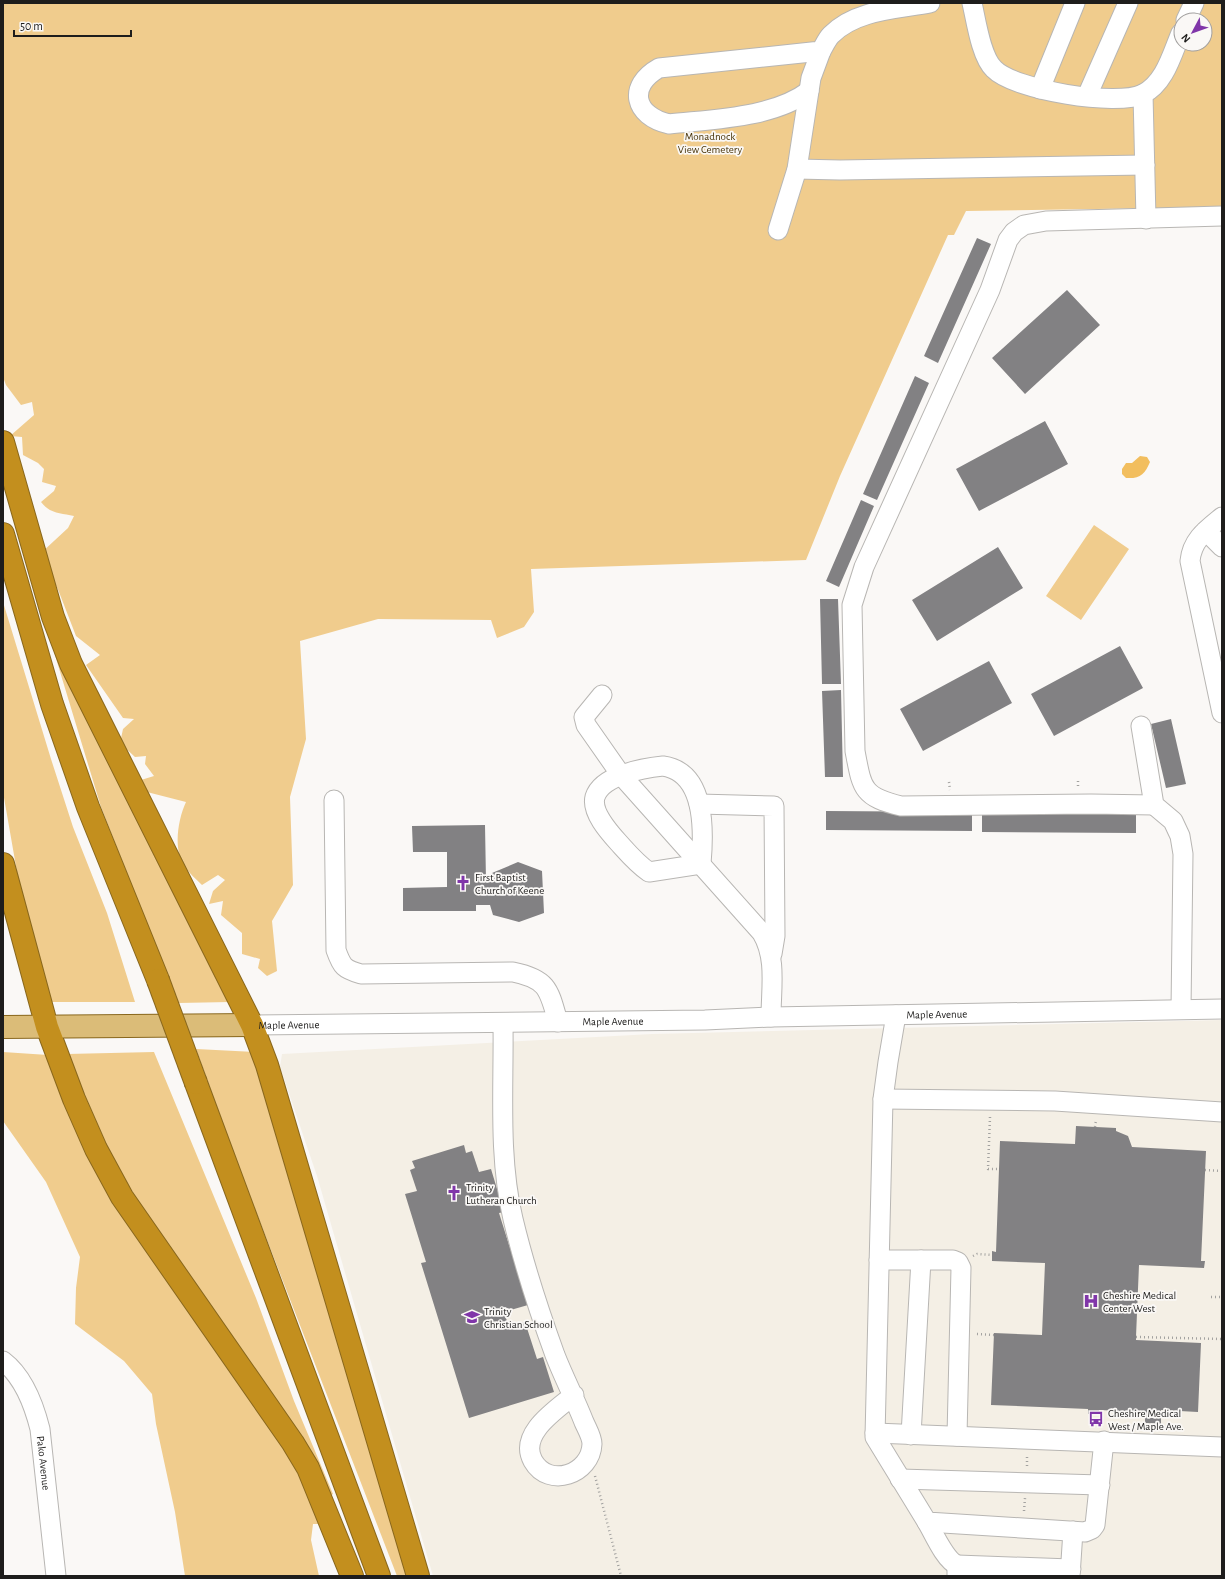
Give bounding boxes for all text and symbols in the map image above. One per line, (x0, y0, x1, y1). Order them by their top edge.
scale bar (14, 12, 131, 38)
north arrow (1173, 12, 1213, 52)
text: 50 m (20, 20, 43, 32)
text: N (1179, 32, 1192, 45)
park label: Monadnock View Cemetery (678, 131, 743, 155)
place label: First Baptist Church of Keene (475, 872, 544, 896)
church icon: First Baptist Church of Keene (454, 874, 472, 892)
street label: Maple Avenue (906, 1009, 967, 1021)
street label: Maple Avenue (582, 1016, 644, 1027)
street label: Maple Avenue (258, 1019, 320, 1031)
place label: Trinity Lutheran Church (466, 1182, 537, 1206)
church icon: Trinity Lutheran Church (445, 1184, 463, 1202)
place label: Cheshire Medical Center West (1103, 1290, 1176, 1314)
hospital icon: Cheshire Medical Center West (1082, 1292, 1100, 1310)
place label: Trinity Christian School (484, 1306, 553, 1330)
school or university icon: Trinity Christian School (463, 1308, 481, 1326)
place label: Cheshire Medical West / Maple Ave. (1108, 1408, 1184, 1432)
bus stop icon: Cheshire Medical West / Maple Ave. (1087, 1410, 1105, 1428)
street label: Pako Avenue (35, 1435, 52, 1491)

